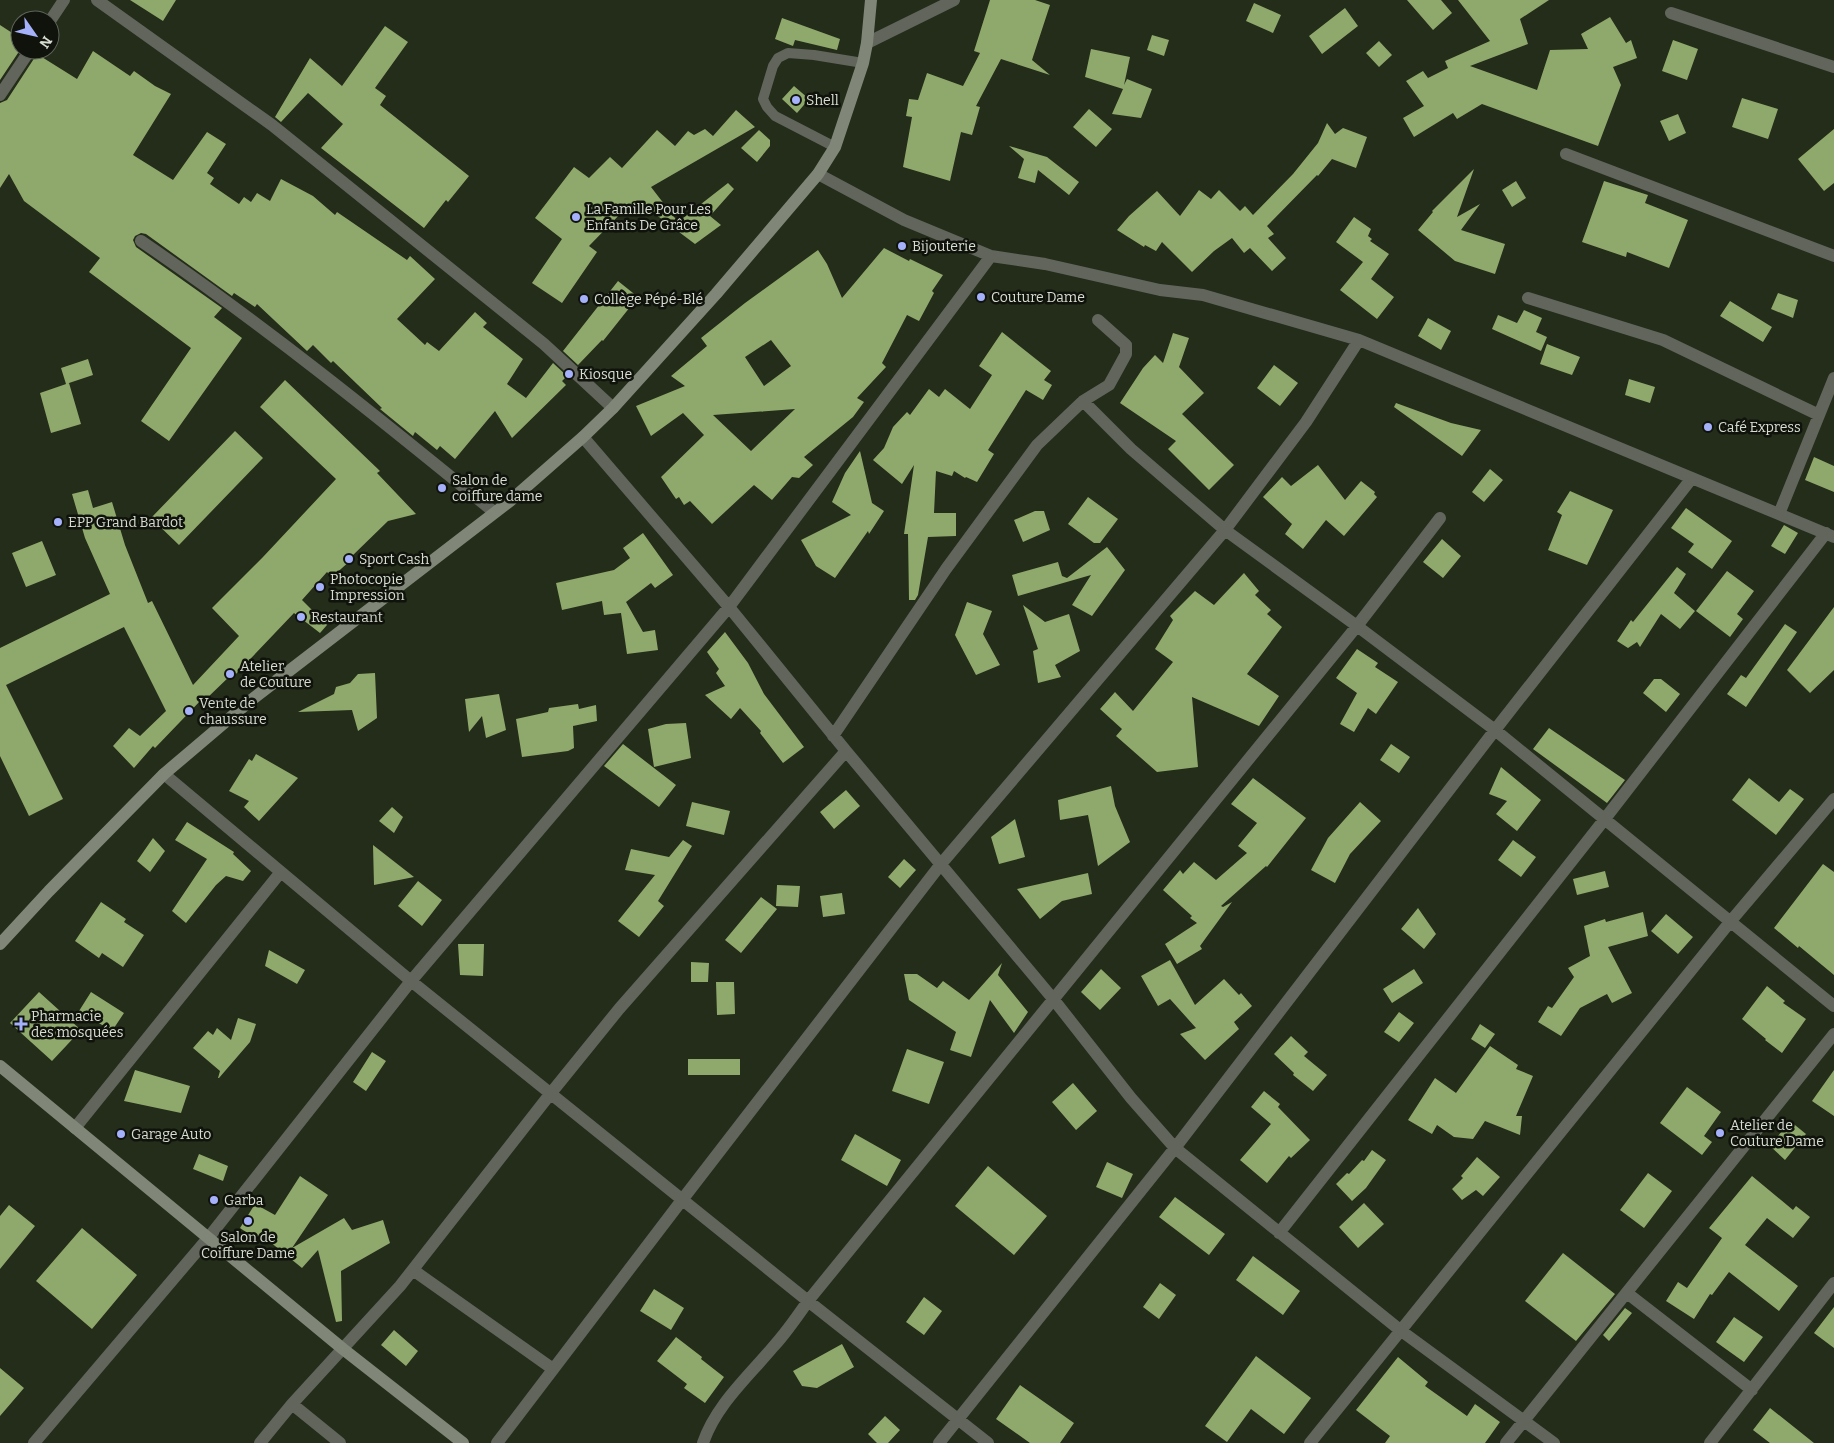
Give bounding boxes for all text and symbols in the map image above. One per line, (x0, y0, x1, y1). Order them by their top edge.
north arrow (10, 10, 60, 60)
text: N (35, 33, 55, 51)
place label: Shell (806, 92, 839, 109)
marker: Shell (790, 94, 802, 106)
place label: La Famille Pour Les Enfants De Grâce (586, 201, 711, 234)
marker: La Famille Pour Les Enfants De Grâce (570, 211, 582, 223)
place label: Bijouterie (912, 238, 976, 255)
marker: Bijouterie (896, 240, 908, 252)
place label: Couture Dame (991, 289, 1085, 306)
place label: Collège Pépé-Blé (594, 291, 703, 308)
marker: Couture Dame (975, 291, 987, 303)
marker: Collège Pépé-Blé (578, 293, 590, 305)
place label: Kiosque (579, 366, 632, 383)
marker: Kiosque (563, 368, 575, 380)
place label: Café Express (1718, 419, 1801, 436)
marker: Café Express (1702, 421, 1714, 433)
place label: Salon de coiffure dame (452, 472, 543, 505)
marker: Salon de coiffure dame (436, 482, 448, 494)
place label: EPP Grand Bardot (68, 514, 183, 531)
marker: EPP Grand Bardot (52, 516, 64, 528)
place label: Sport Cash (359, 551, 429, 568)
marker: Sport Cash (343, 553, 355, 565)
place label: Photocopie Impression (330, 571, 405, 604)
marker: Photocopie Impression (314, 581, 326, 593)
place label: Restaurant (311, 609, 383, 626)
marker: Restaurant (295, 611, 307, 623)
place label: Atelier de Couture (240, 658, 311, 691)
marker: Atelier de Couture (224, 668, 236, 680)
place label: Vente de chaussure (199, 695, 267, 728)
marker: Vente de chaussure (183, 705, 195, 717)
place label: Pharmacie des mosquées (31, 1008, 123, 1041)
marker: Pharmacie des mosquées (15, 1018, 27, 1030)
place label: Atelier de Couture Dame (1730, 1117, 1824, 1150)
place label: Garage Auto (131, 1126, 211, 1143)
marker: Atelier de Couture Dame (1714, 1127, 1726, 1139)
marker: Garage Auto (115, 1128, 127, 1140)
place label: Garba (224, 1192, 264, 1209)
marker: Garba (208, 1194, 220, 1206)
marker: Salon de Coiffure Dame (242, 1215, 254, 1227)
place label: Salon de Coiffure Dame (201, 1229, 295, 1262)

